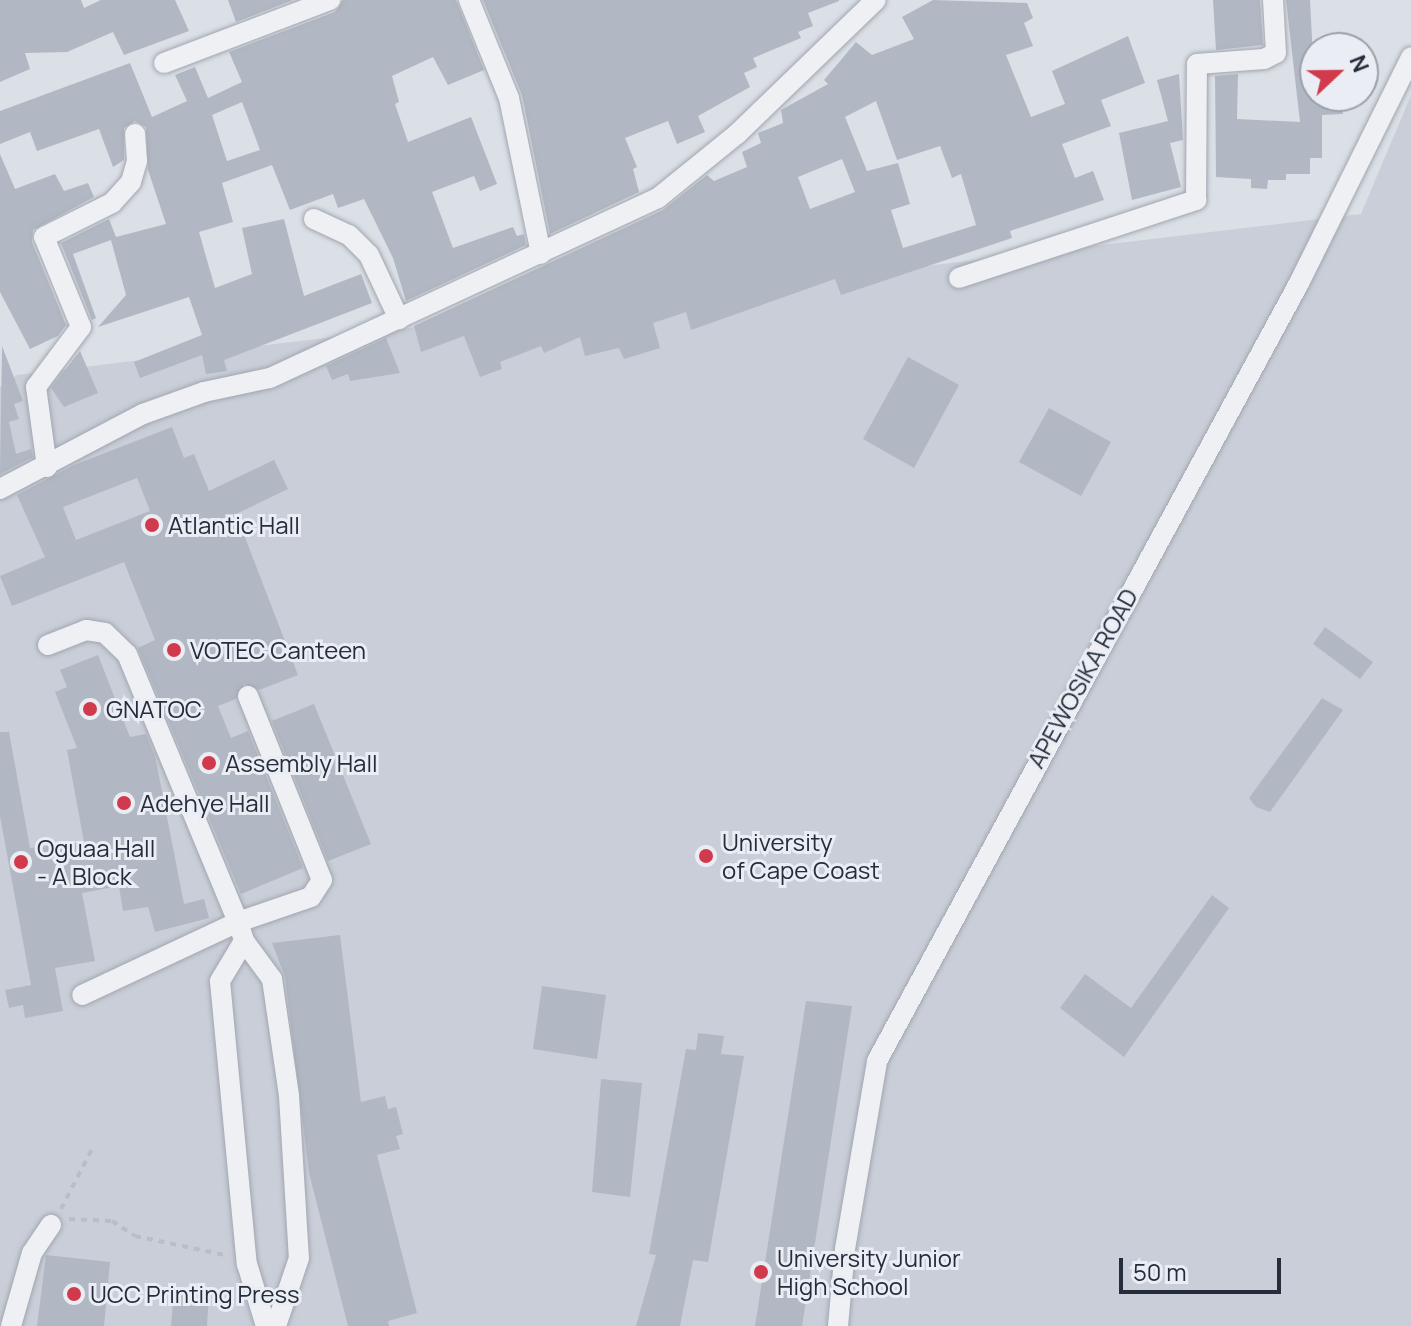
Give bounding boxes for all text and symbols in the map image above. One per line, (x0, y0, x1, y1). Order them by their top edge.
north arrow (1299, 32, 1379, 112)
text: N (1343, 51, 1376, 77)
place label: Atlantic Hall (168, 511, 300, 539)
marker: Atlantic Hall (143, 516, 161, 534)
street label: APEWOSIKA ROAD (1021, 583, 1143, 773)
place label: VOTEC Canteen (190, 636, 366, 664)
marker: VOTEC Canteen (165, 641, 183, 659)
place label: GNATOC (106, 695, 202, 723)
marker: GNATOC (81, 700, 99, 718)
place label: Assembly Hall (225, 749, 378, 777)
marker: Assembly Hall (200, 754, 218, 772)
place label: Adehye Hall (140, 789, 270, 817)
marker: Adehye Hall (115, 794, 133, 812)
place label: University of Cape Coast (722, 828, 880, 884)
place label: Oguaa Hall - A Block (37, 834, 155, 890)
marker: University of Cape Coast (697, 847, 715, 865)
marker: Oguaa Hall - A Block (12, 853, 30, 871)
scale bar (1123, 1242, 1285, 1292)
place label: University Junior High School (777, 1244, 961, 1300)
text: 50 m (1133, 1255, 1187, 1288)
marker: University Junior High School (752, 1263, 770, 1281)
place label: UCC Printing Press (90, 1280, 300, 1308)
marker: UCC Printing Press (65, 1285, 83, 1303)

